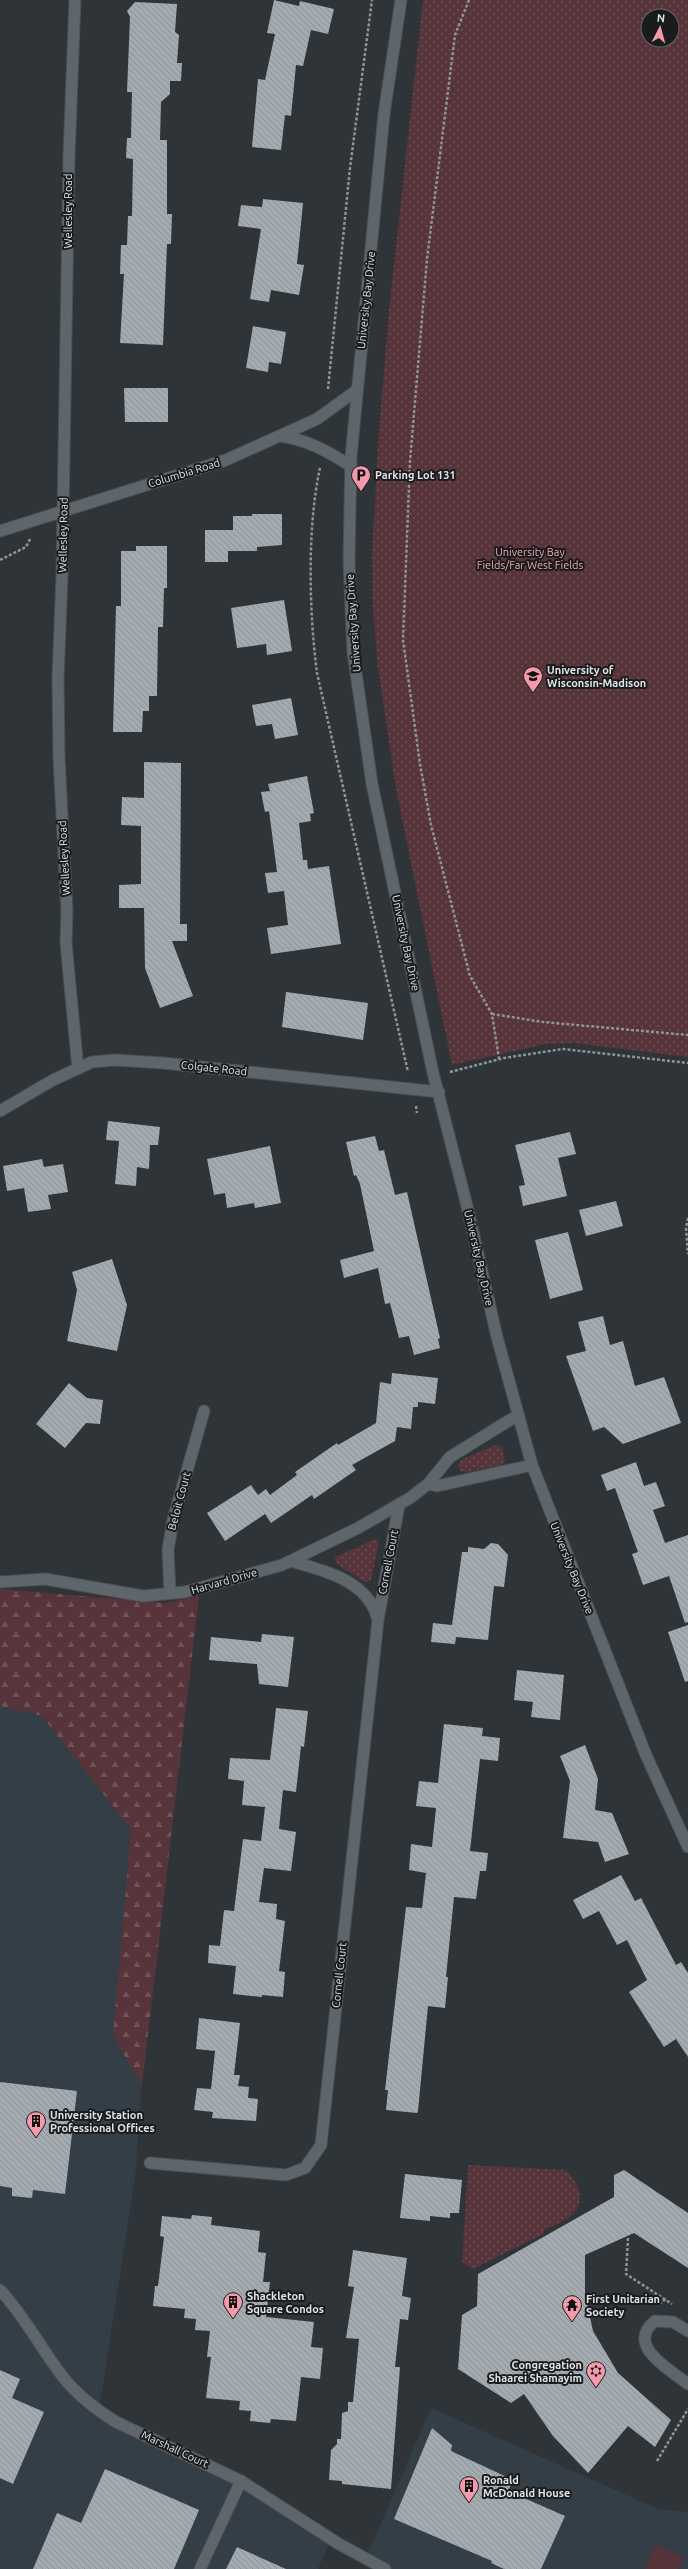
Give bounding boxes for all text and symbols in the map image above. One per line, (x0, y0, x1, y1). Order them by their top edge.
north arrow (640, 8, 680, 48)
text: N (656, 12, 666, 24)
street label: Wellesley Road (62, 174, 74, 248)
street label: University Bay Drive (355, 251, 377, 349)
street label: Columbia Road (147, 456, 221, 490)
parking icon: Parking Lot 131 (350, 464, 372, 492)
place label: Parking Lot 131 (375, 469, 456, 481)
street label: Wellesley Road (56, 497, 70, 573)
park label: University Bay Fields/Far West Fields (477, 546, 584, 571)
street label: University Bay Drive (344, 574, 362, 672)
place label: University of Wisconsin-Madison (547, 664, 646, 689)
school or university icon: University of Wisconsin-Madison (522, 665, 544, 693)
street label: Wellesley Road (56, 820, 72, 896)
street label: University Bay Drive (390, 894, 422, 992)
street label: Colgate Road (180, 1059, 248, 1077)
street label: University Bay Drive (462, 1209, 496, 1307)
street label: Beloit Court (165, 1470, 193, 1531)
street label: University Bay Drive (548, 1520, 596, 1616)
street label: Cornell Court (376, 1528, 400, 1596)
street label: Harvard Drive (190, 1566, 258, 1596)
street label: Cornell Court (330, 1941, 348, 2008)
place label: University Station Professional Offices (50, 2109, 155, 2134)
building icon: University Station Professional Offices (25, 2110, 47, 2138)
place label: Shackleton Square Condos (247, 2290, 324, 2315)
building icon: Shackleton Square Condos (222, 2291, 244, 2319)
place label: First Unitarian Society (586, 2293, 660, 2318)
temple icon: First Unitarian Society (561, 2294, 583, 2322)
place label: Congregation Shaarei Shamayim (489, 2359, 582, 2384)
synagogue icon: Congregation Shaarei Shamayim (585, 2360, 607, 2388)
street label: Marshall Court (140, 2428, 211, 2470)
place label: Ronald McDonald House (483, 2474, 570, 2499)
building icon: Ronald McDonald House (458, 2475, 480, 2503)

